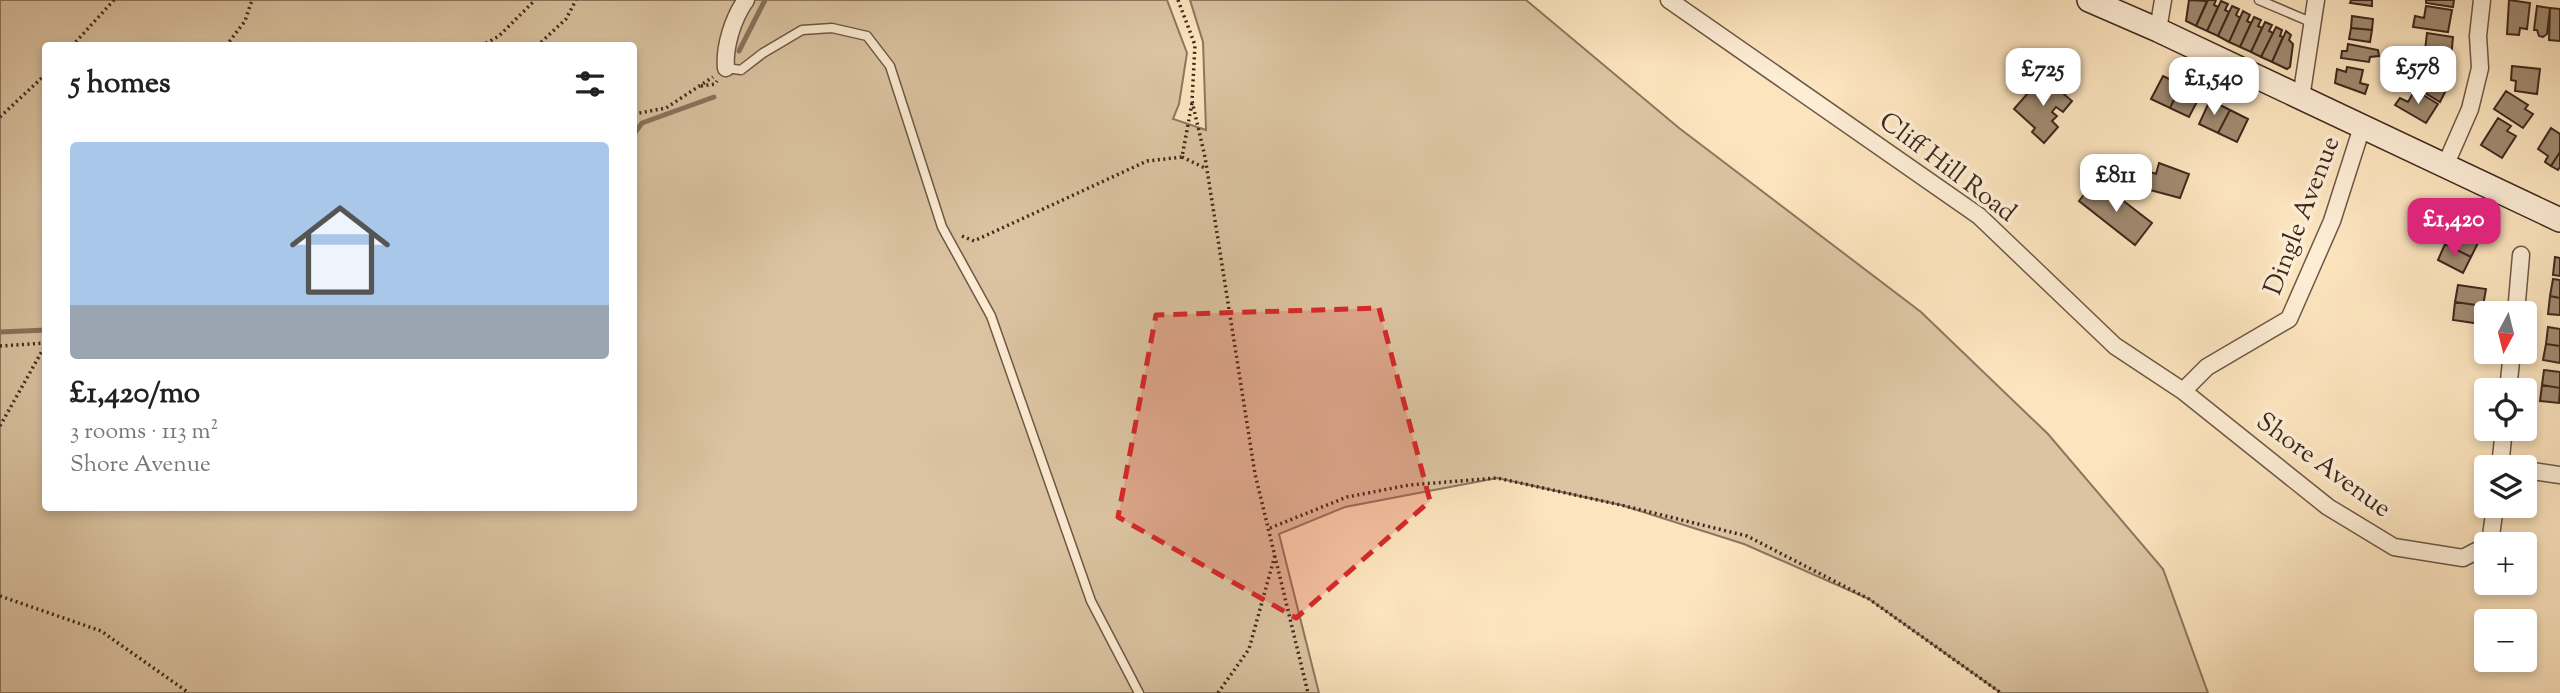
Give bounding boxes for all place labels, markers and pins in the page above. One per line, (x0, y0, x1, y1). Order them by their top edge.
pin: £578 (2377, 46, 2459, 106)
pin: £725 (2002, 48, 2084, 108)
pin: £1,540 (2157, 58, 2271, 117)
pin: £811 (2075, 154, 2157, 214)
pin: £1,420 (2397, 198, 2511, 258)

